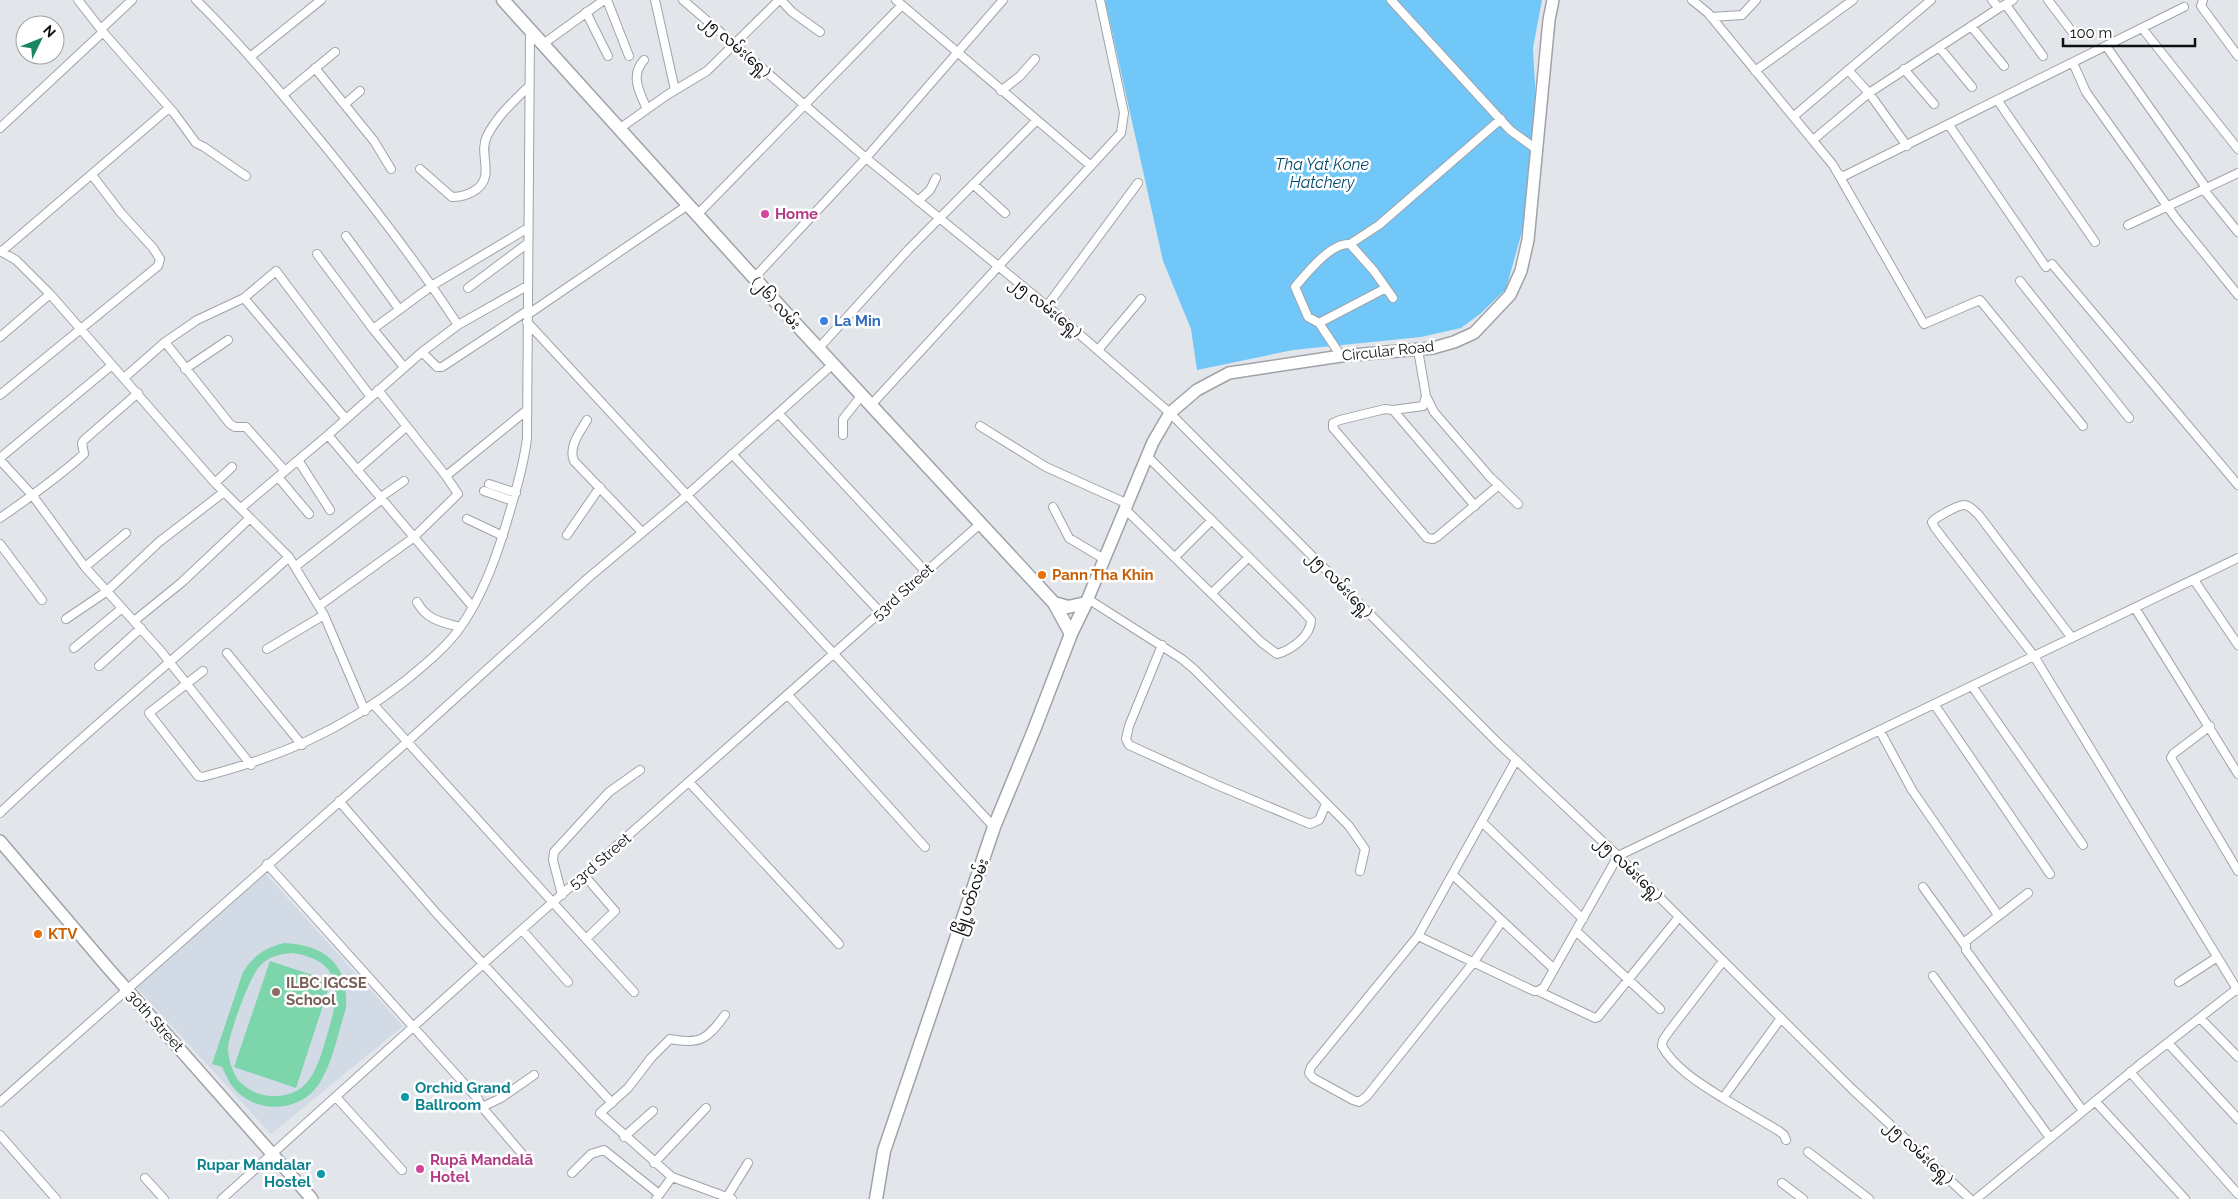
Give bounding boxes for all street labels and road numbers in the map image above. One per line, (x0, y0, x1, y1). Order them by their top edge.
street label: ၂၅ လမ်း(ရှေ့) (695, 10, 775, 84)
street label: (၂၆) လမ်း (745, 272, 805, 335)
street label: ၂၅ လမ်း(ရှေ့) (1005, 272, 1086, 344)
street label: Circular Road (1341, 337, 1435, 365)
street label: ၂၅ လမ်း(ရှေ့) (1301, 546, 1377, 624)
street label: 53rd Street (869, 560, 937, 624)
street label: 53rd Street (565, 829, 635, 893)
street label: ၂၅ လမ်း(ရှေ့) (1589, 831, 1667, 907)
street label: မြို့ပတ်လမ်း (949, 856, 995, 939)
street label: 30th Street (123, 987, 187, 1055)
street label: ၂၅ လမ်း(ရှေ့) (1879, 1115, 1958, 1190)

